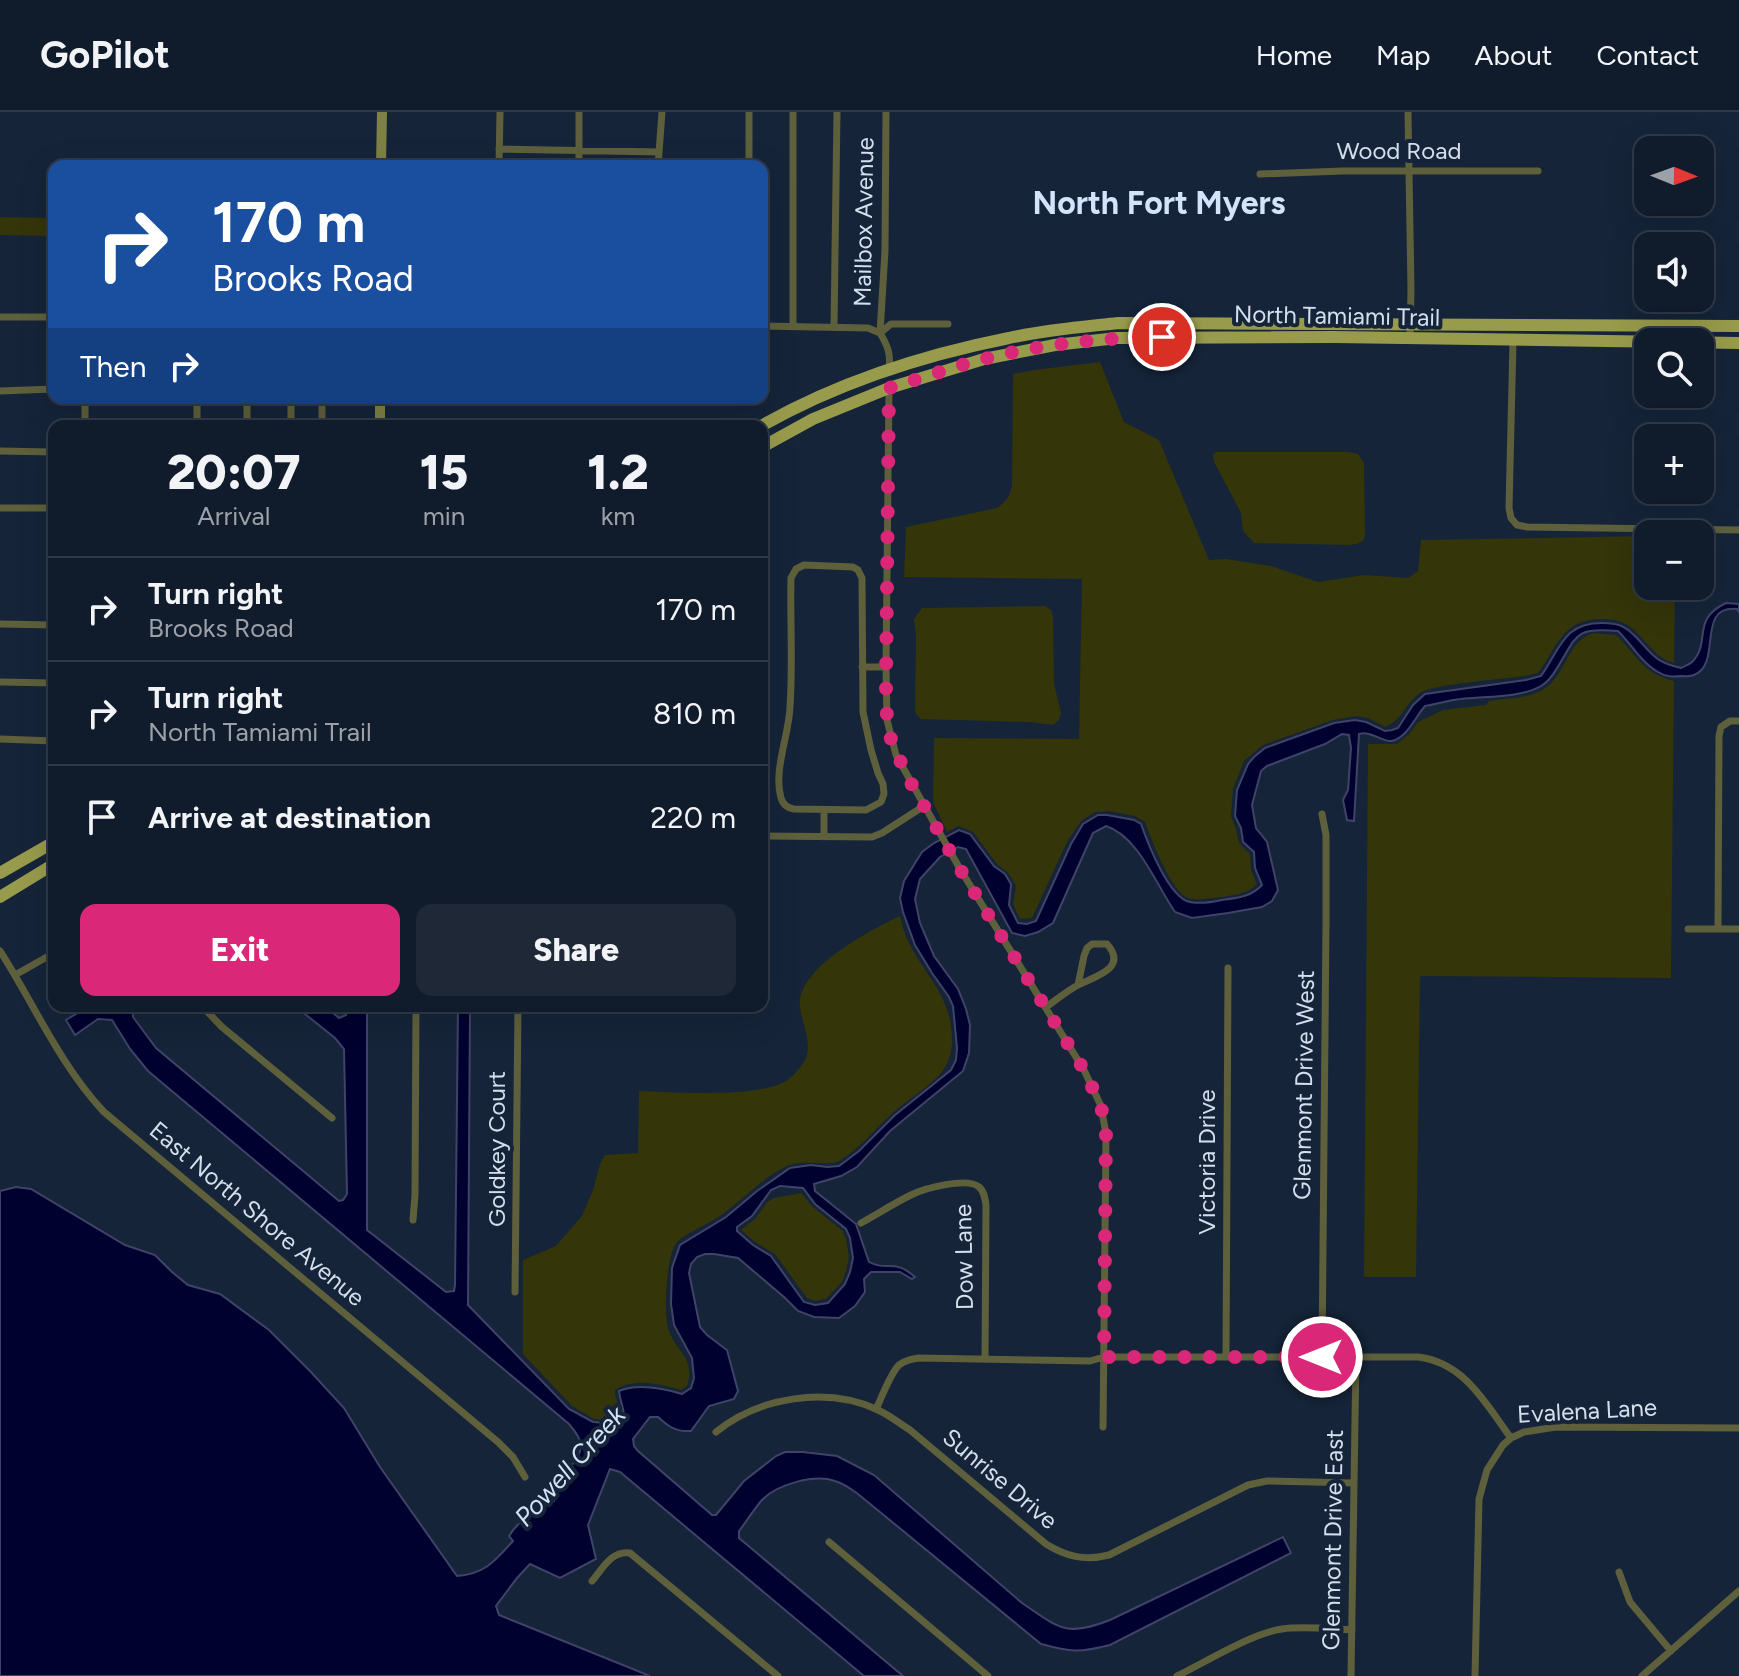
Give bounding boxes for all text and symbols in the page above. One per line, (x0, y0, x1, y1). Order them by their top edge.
text: GoPilot (40, 32, 170, 78)
text: Home (1256, 38, 1332, 72)
text: Map (1376, 38, 1431, 72)
text: About (1475, 38, 1552, 72)
text: Contact (1596, 38, 1699, 72)
street label: Wood Road (1336, 136, 1462, 165)
north arrow (1634, 136, 1714, 216)
map controls (1634, 136, 1714, 600)
street label: Mailbox Avenue (848, 137, 879, 307)
district label: North Fort Myers (1033, 184, 1286, 222)
text: 170 m (212, 189, 365, 256)
icon: right (80, 192, 184, 296)
button: sound (1634, 232, 1714, 312)
text: Brooks Road (212, 257, 414, 300)
street label: North Tamiami Trail (1234, 299, 1440, 332)
pin (1128, 303, 1196, 371)
icon: arrive (1140, 315, 1184, 359)
button: search (1634, 328, 1714, 408)
icon: right (162, 344, 206, 388)
text: Then (80, 348, 146, 385)
button: + (1634, 424, 1714, 504)
text: 20:07 (167, 443, 301, 501)
text: 15 (420, 443, 468, 501)
text: 1.2 (587, 443, 649, 501)
text: Arrival (197, 500, 271, 532)
text: min (423, 500, 465, 532)
text: km (601, 500, 635, 532)
button: − (1634, 520, 1714, 600)
text: Turn right (148, 575, 283, 612)
icon: right (80, 587, 124, 631)
text: 170 m (655, 591, 736, 628)
text: Brooks Road (148, 612, 294, 644)
text: Turn right (148, 679, 283, 716)
icon: right (80, 691, 124, 735)
text: 810 m (653, 695, 736, 732)
text: North Tamiami Trail (148, 716, 372, 748)
icon: arrive (80, 795, 124, 839)
text: Arrive at destination (148, 799, 431, 836)
text: 220 m (650, 799, 736, 836)
button: Exit (80, 904, 400, 996)
button: Share (416, 904, 736, 996)
street label: Glenmont Drive West (1287, 970, 1320, 1200)
street label: Goldkey Court (482, 1071, 511, 1227)
street label: Victoria Drive (1192, 1089, 1221, 1235)
street label: East North Shore Avenue (144, 1115, 371, 1312)
street label: Dow Lane (948, 1204, 979, 1310)
position arrow (1280, 1315, 1364, 1399)
street label: Evalena Lane (1516, 1392, 1658, 1429)
water label: Powell Creek (508, 1398, 633, 1533)
street label: Sunrise Drive (937, 1422, 1064, 1535)
street label: Glenmont Drive East (1316, 1429, 1349, 1651)

